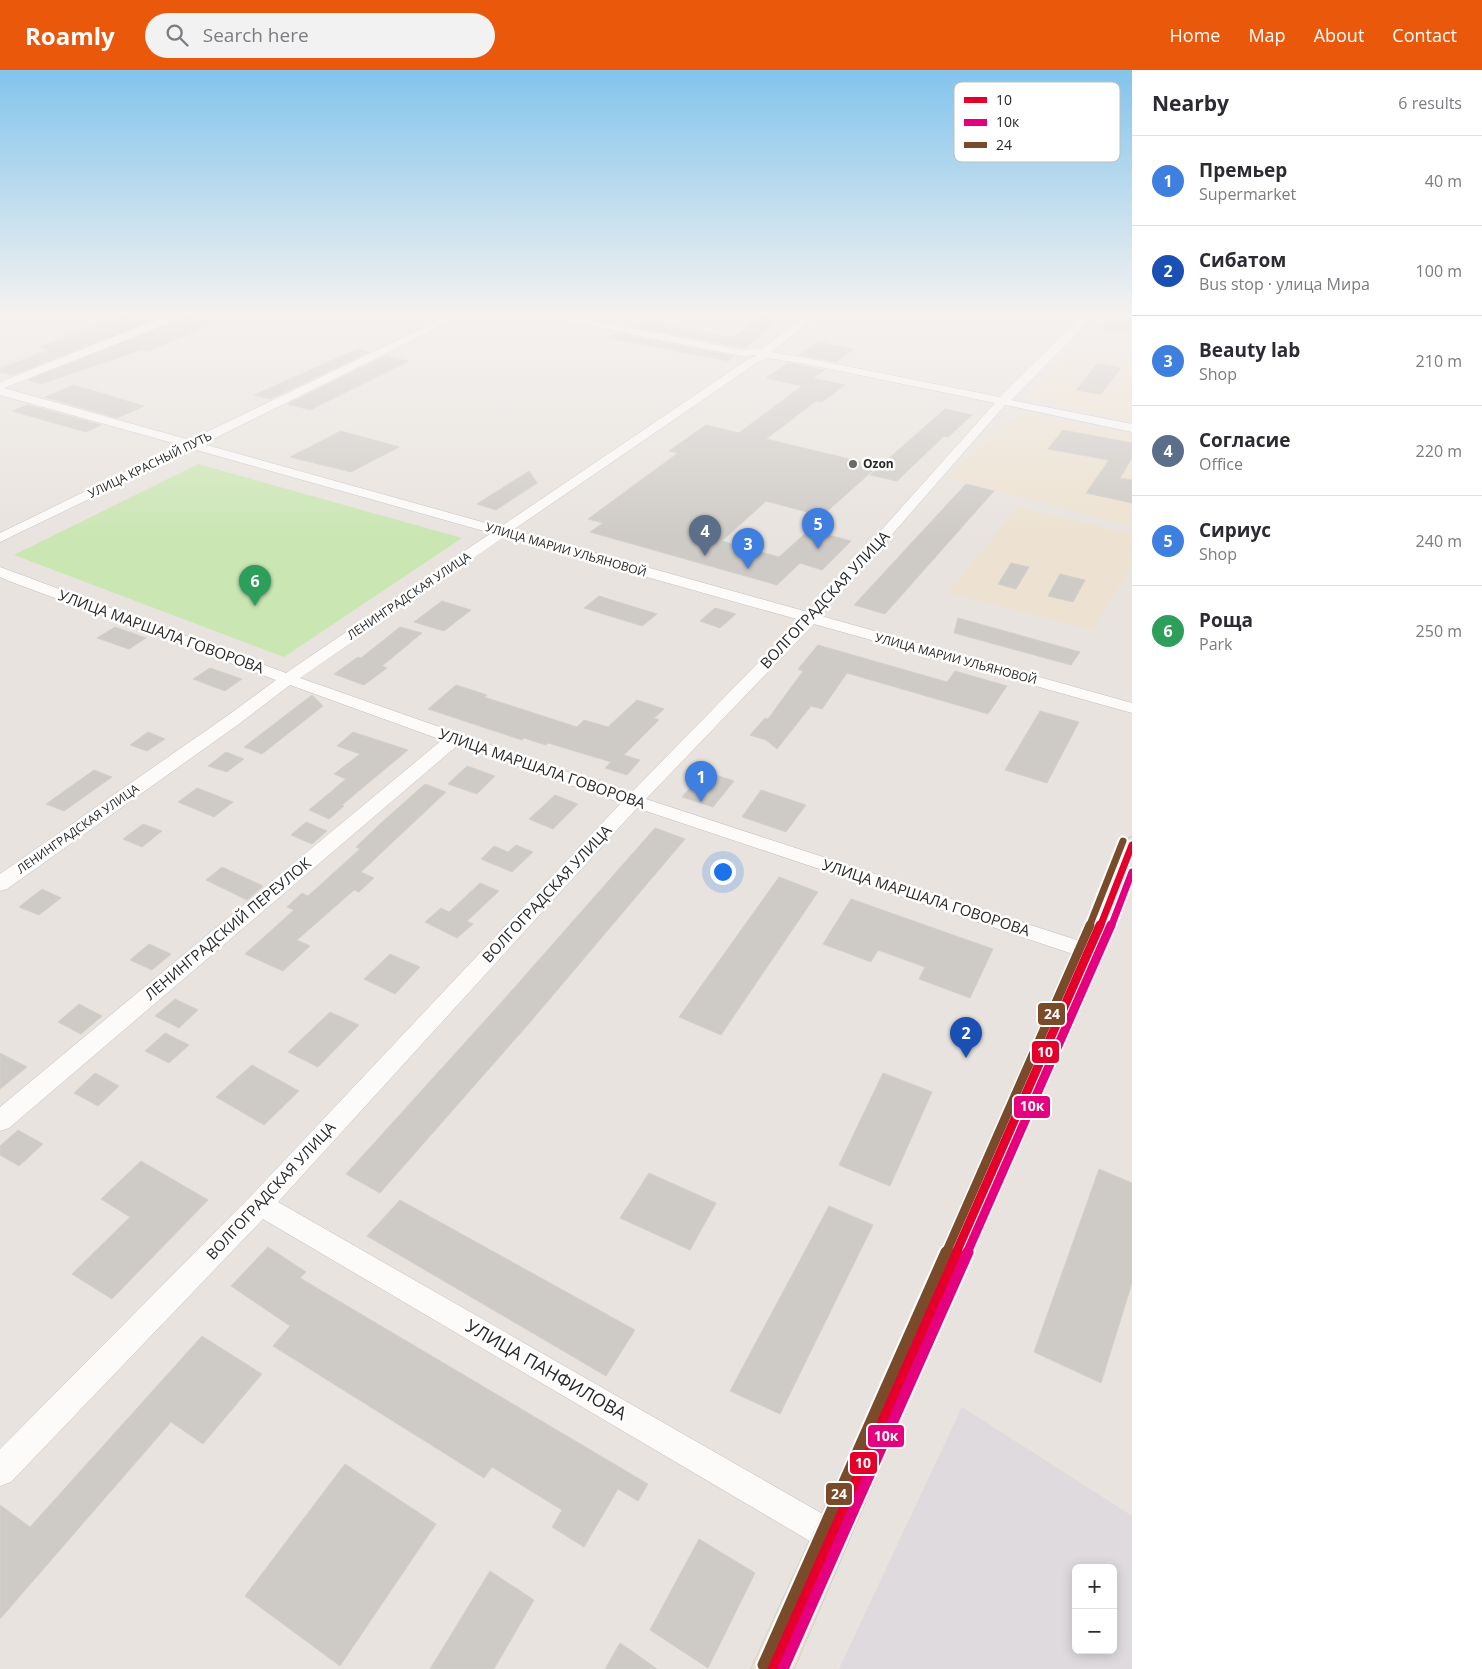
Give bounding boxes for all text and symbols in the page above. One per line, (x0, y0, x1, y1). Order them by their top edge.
search box (145, 13, 495, 58)
text: Roamly (25, 19, 115, 52)
icon: search (163, 21, 191, 49)
text: Search here (203, 22, 309, 48)
text: Home (1170, 23, 1220, 47)
text: Map (1248, 23, 1286, 47)
text: About (1314, 23, 1364, 47)
text: Contact (1392, 23, 1457, 47)
legend (954, 82, 1120, 162)
text: Nearby (1152, 89, 1229, 117)
text: 10 (996, 90, 1012, 109)
text: 6 results (1398, 92, 1462, 114)
text: 10к (996, 112, 1020, 131)
text: 24 (996, 135, 1012, 154)
text: Премьер (1199, 157, 1287, 183)
text: 1 (1163, 170, 1173, 192)
text: 40 m (1425, 170, 1462, 192)
text: Supermarket (1199, 183, 1296, 205)
text: Сибатом (1199, 247, 1286, 273)
text: 2 (1163, 260, 1173, 282)
text: 100 m (1416, 260, 1462, 282)
text: Bus stop · улица Мира (1199, 273, 1370, 295)
text: Beauty lab (1199, 337, 1300, 363)
text: 3 (1163, 350, 1173, 372)
text: 210 m (1416, 350, 1462, 372)
text: Shop (1199, 363, 1237, 385)
street label: УЛИЦА КРАСНЫЙ ПУТЬ (85, 427, 215, 502)
text: Согласие (1199, 427, 1290, 453)
text: 4 (1163, 440, 1173, 462)
text: 220 m (1416, 440, 1462, 462)
text: Office (1199, 453, 1243, 475)
place label: Ozon (863, 455, 894, 472)
marker: Ozon (847, 458, 859, 470)
pin: 5 (802, 508, 834, 549)
pin: 4 (689, 515, 721, 556)
text: Сириус (1199, 517, 1271, 543)
street label: УЛИЦА МАРИИ УЛЬЯНОВОЙ (484, 518, 649, 581)
street label: ВОЛГОГРАДСКАЯ УЛИЦА (755, 526, 894, 672)
pin: 3 (732, 528, 764, 569)
text: 5 (1163, 530, 1173, 552)
text: 240 m (1416, 530, 1462, 552)
text: Shop (1199, 543, 1237, 565)
street label: ЛЕНИНГРАДСКАЯ УЛИЦА (344, 548, 474, 643)
pin: 6 (239, 565, 271, 606)
street label: УЛИЦА МАРШАЛА ГОВОРОВА (56, 585, 267, 678)
text: Роща (1199, 607, 1253, 633)
text: 6 (1163, 620, 1173, 642)
text: 250 m (1416, 620, 1462, 642)
street label: УЛИЦА МАРИИ УЛЬЯНОВОЙ (873, 629, 1039, 688)
text: Park (1199, 633, 1232, 655)
street label: УЛИЦА МАРШАЛА ГОВОРОВА (436, 723, 649, 813)
pin: 1 (685, 761, 717, 802)
street label: ЛЕНИНГРАДСКАЯ УЛИЦА (13, 780, 143, 877)
street label: ВОЛГОГРАДСКАЯ УЛИЦА (477, 820, 616, 966)
street label: ЛЕНИНГРАДСКИЙ ПЕРЕУЛОК (140, 852, 315, 1004)
street label: УЛИЦА МАРШАЛА ГОВОРОВА (820, 854, 1033, 940)
your location (710, 859, 736, 885)
line badge: 24 (1037, 1002, 1066, 1026)
text: 24 (1044, 1004, 1060, 1023)
pin: 2 (950, 1017, 982, 1058)
line badge: 10 (1031, 1040, 1060, 1064)
text: 10 (1037, 1042, 1053, 1061)
line badge: 10к (1013, 1095, 1051, 1119)
text: 10к (1020, 1096, 1045, 1115)
street label: ВОЛГОГРАДСКАЯ УЛИЦА (201, 1117, 340, 1263)
street label: УЛИЦА ПАНФИЛОВА (462, 1313, 632, 1425)
line badge: 10к (867, 1424, 905, 1448)
text: 10к (874, 1426, 899, 1445)
line badge: 10 (849, 1451, 878, 1475)
text: 10 (855, 1453, 871, 1472)
line badge: 24 (825, 1482, 853, 1506)
text: 24 (831, 1484, 847, 1503)
map controls (1072, 1564, 1117, 1654)
button: + (1072, 1564, 1117, 1609)
button: − (1072, 1609, 1117, 1654)

